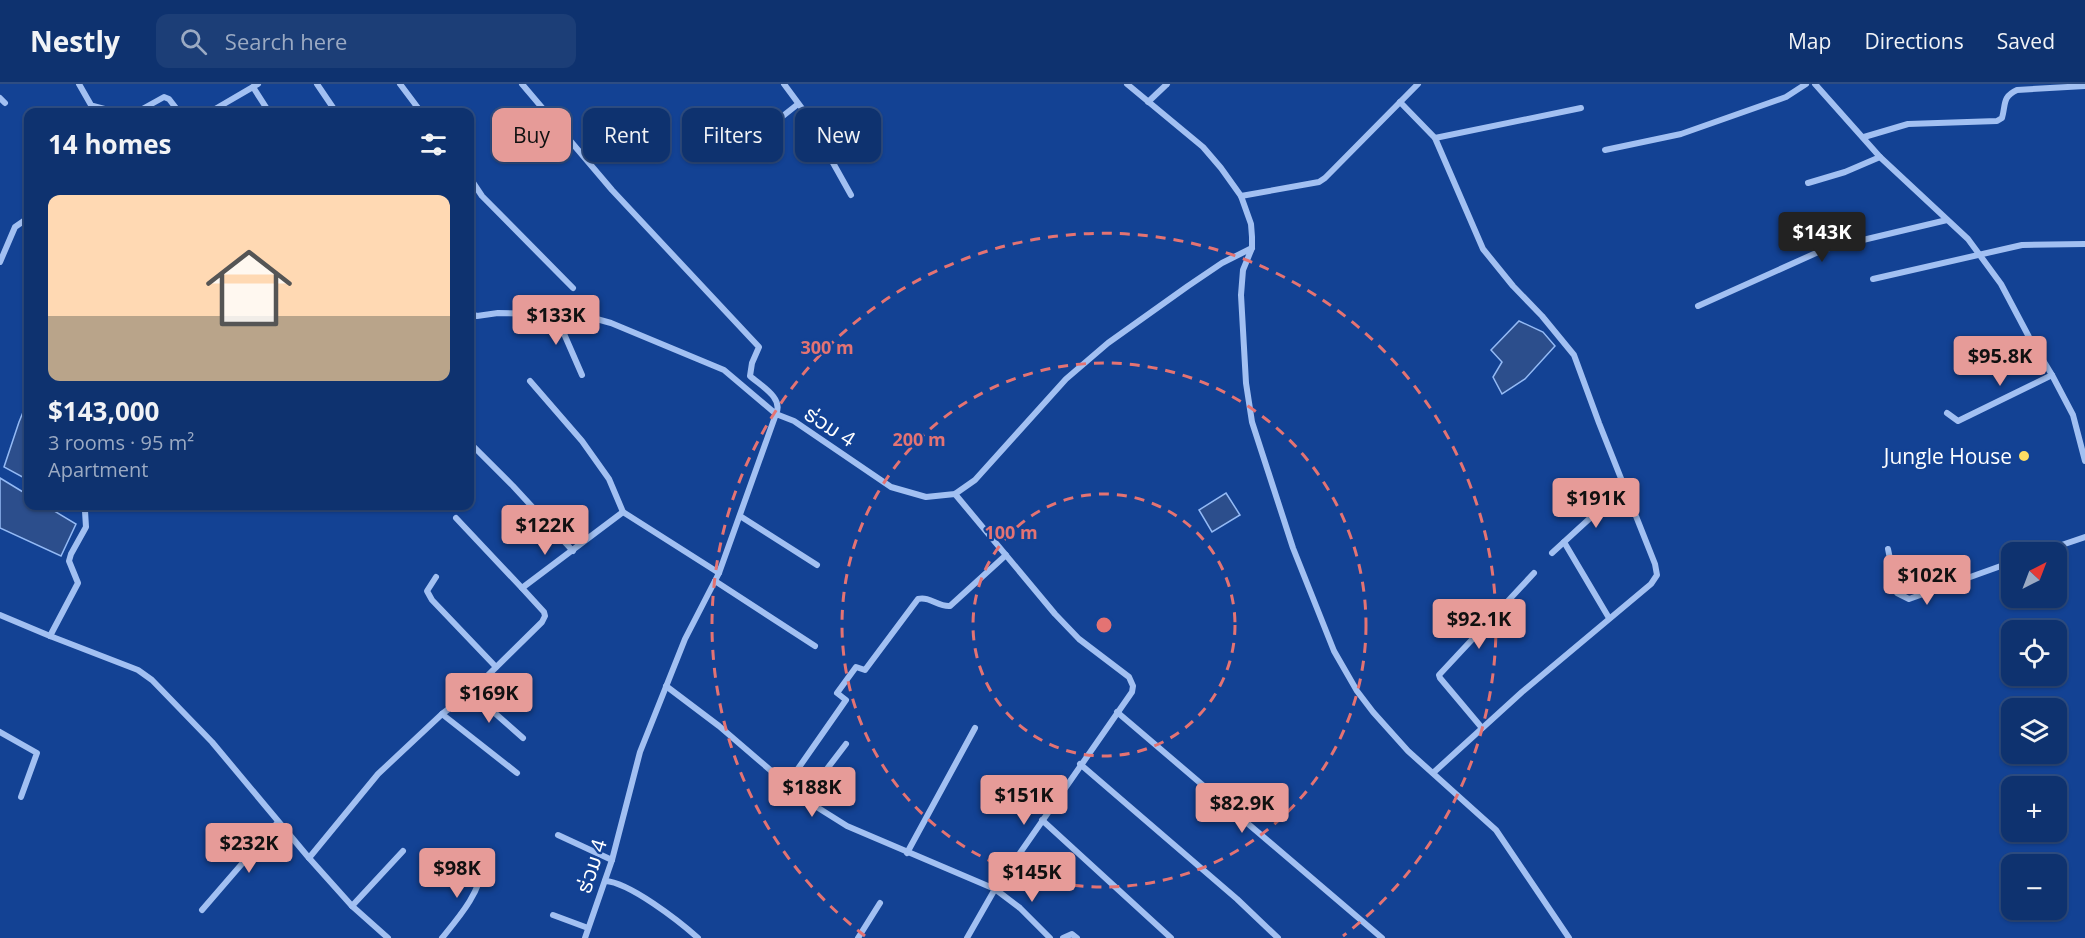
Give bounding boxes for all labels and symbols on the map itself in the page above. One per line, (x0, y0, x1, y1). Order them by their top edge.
pin: $143K (1780, 212, 1864, 263)
pin: $133K (514, 295, 598, 346)
text: 300 m (800, 335, 854, 359)
pin: $95.8K (1951, 336, 2049, 387)
street label: ຮ່ວມ 4 (799, 399, 861, 453)
text: 200 m (892, 427, 946, 451)
place label: Jungle House (1882, 442, 2012, 470)
marker: Jungle House (2017, 449, 2031, 463)
pin: $191K (1554, 478, 1638, 529)
pin: $122K (503, 505, 587, 556)
text: 100 m (984, 520, 1038, 544)
north arrow (2001, 542, 2067, 608)
pin: $102K (1885, 555, 1969, 606)
pin: $92.1K (1430, 599, 1528, 650)
centre of rings (1094, 615, 1114, 635)
pin: $169K (447, 673, 531, 724)
pin: $188K (770, 767, 854, 818)
pin: $151K (982, 775, 1066, 826)
pin: $82.9K (1193, 783, 1291, 834)
pin: $232K (207, 823, 291, 874)
street label: ຮ່ວມ 4 (569, 835, 613, 897)
pin: $98K (421, 848, 493, 899)
pin: $145K (990, 852, 1074, 903)

